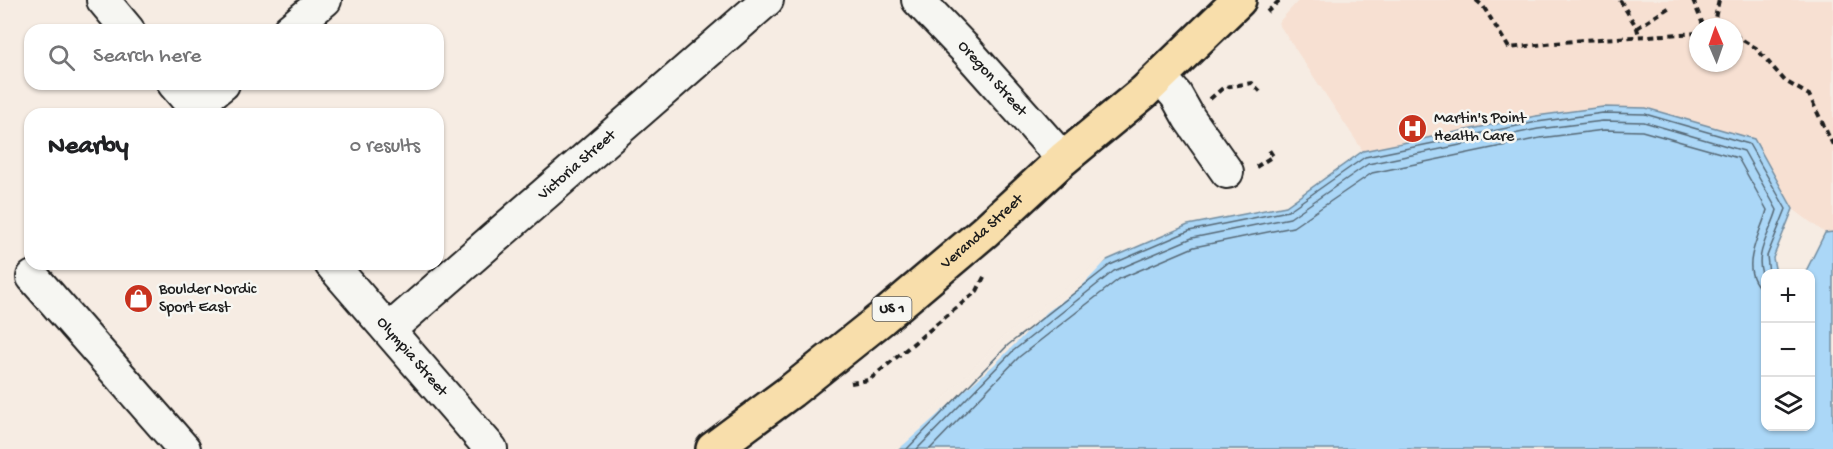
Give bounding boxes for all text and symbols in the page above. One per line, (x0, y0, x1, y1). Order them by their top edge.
north arrow (1689, 18, 1743, 72)
search box (24, 24, 444, 90)
street label: Oregon Street (953, 37, 1031, 122)
icon: search (45, 41, 78, 74)
text: Search here (93, 44, 201, 70)
place label: Martin's Point Health Care (1434, 110, 1527, 147)
hospital icon: Martin's Point Health Care (1397, 112, 1429, 144)
street label: Victoria Street (534, 126, 621, 205)
text: Nearby (48, 132, 129, 163)
text: 0 results (350, 136, 420, 159)
street label: Veranda Street (936, 190, 1029, 274)
map controls (1761, 269, 1815, 431)
button: + (1761, 269, 1815, 323)
place label: Boulder Nordic Sport East (158, 281, 257, 318)
shop icon: Boulder Nordic Sport East (122, 283, 154, 315)
road number: US 1 (872, 297, 912, 321)
street label: Olympia Street (372, 313, 452, 402)
button: − (1761, 323, 1815, 377)
button: layers (1761, 377, 1815, 431)

